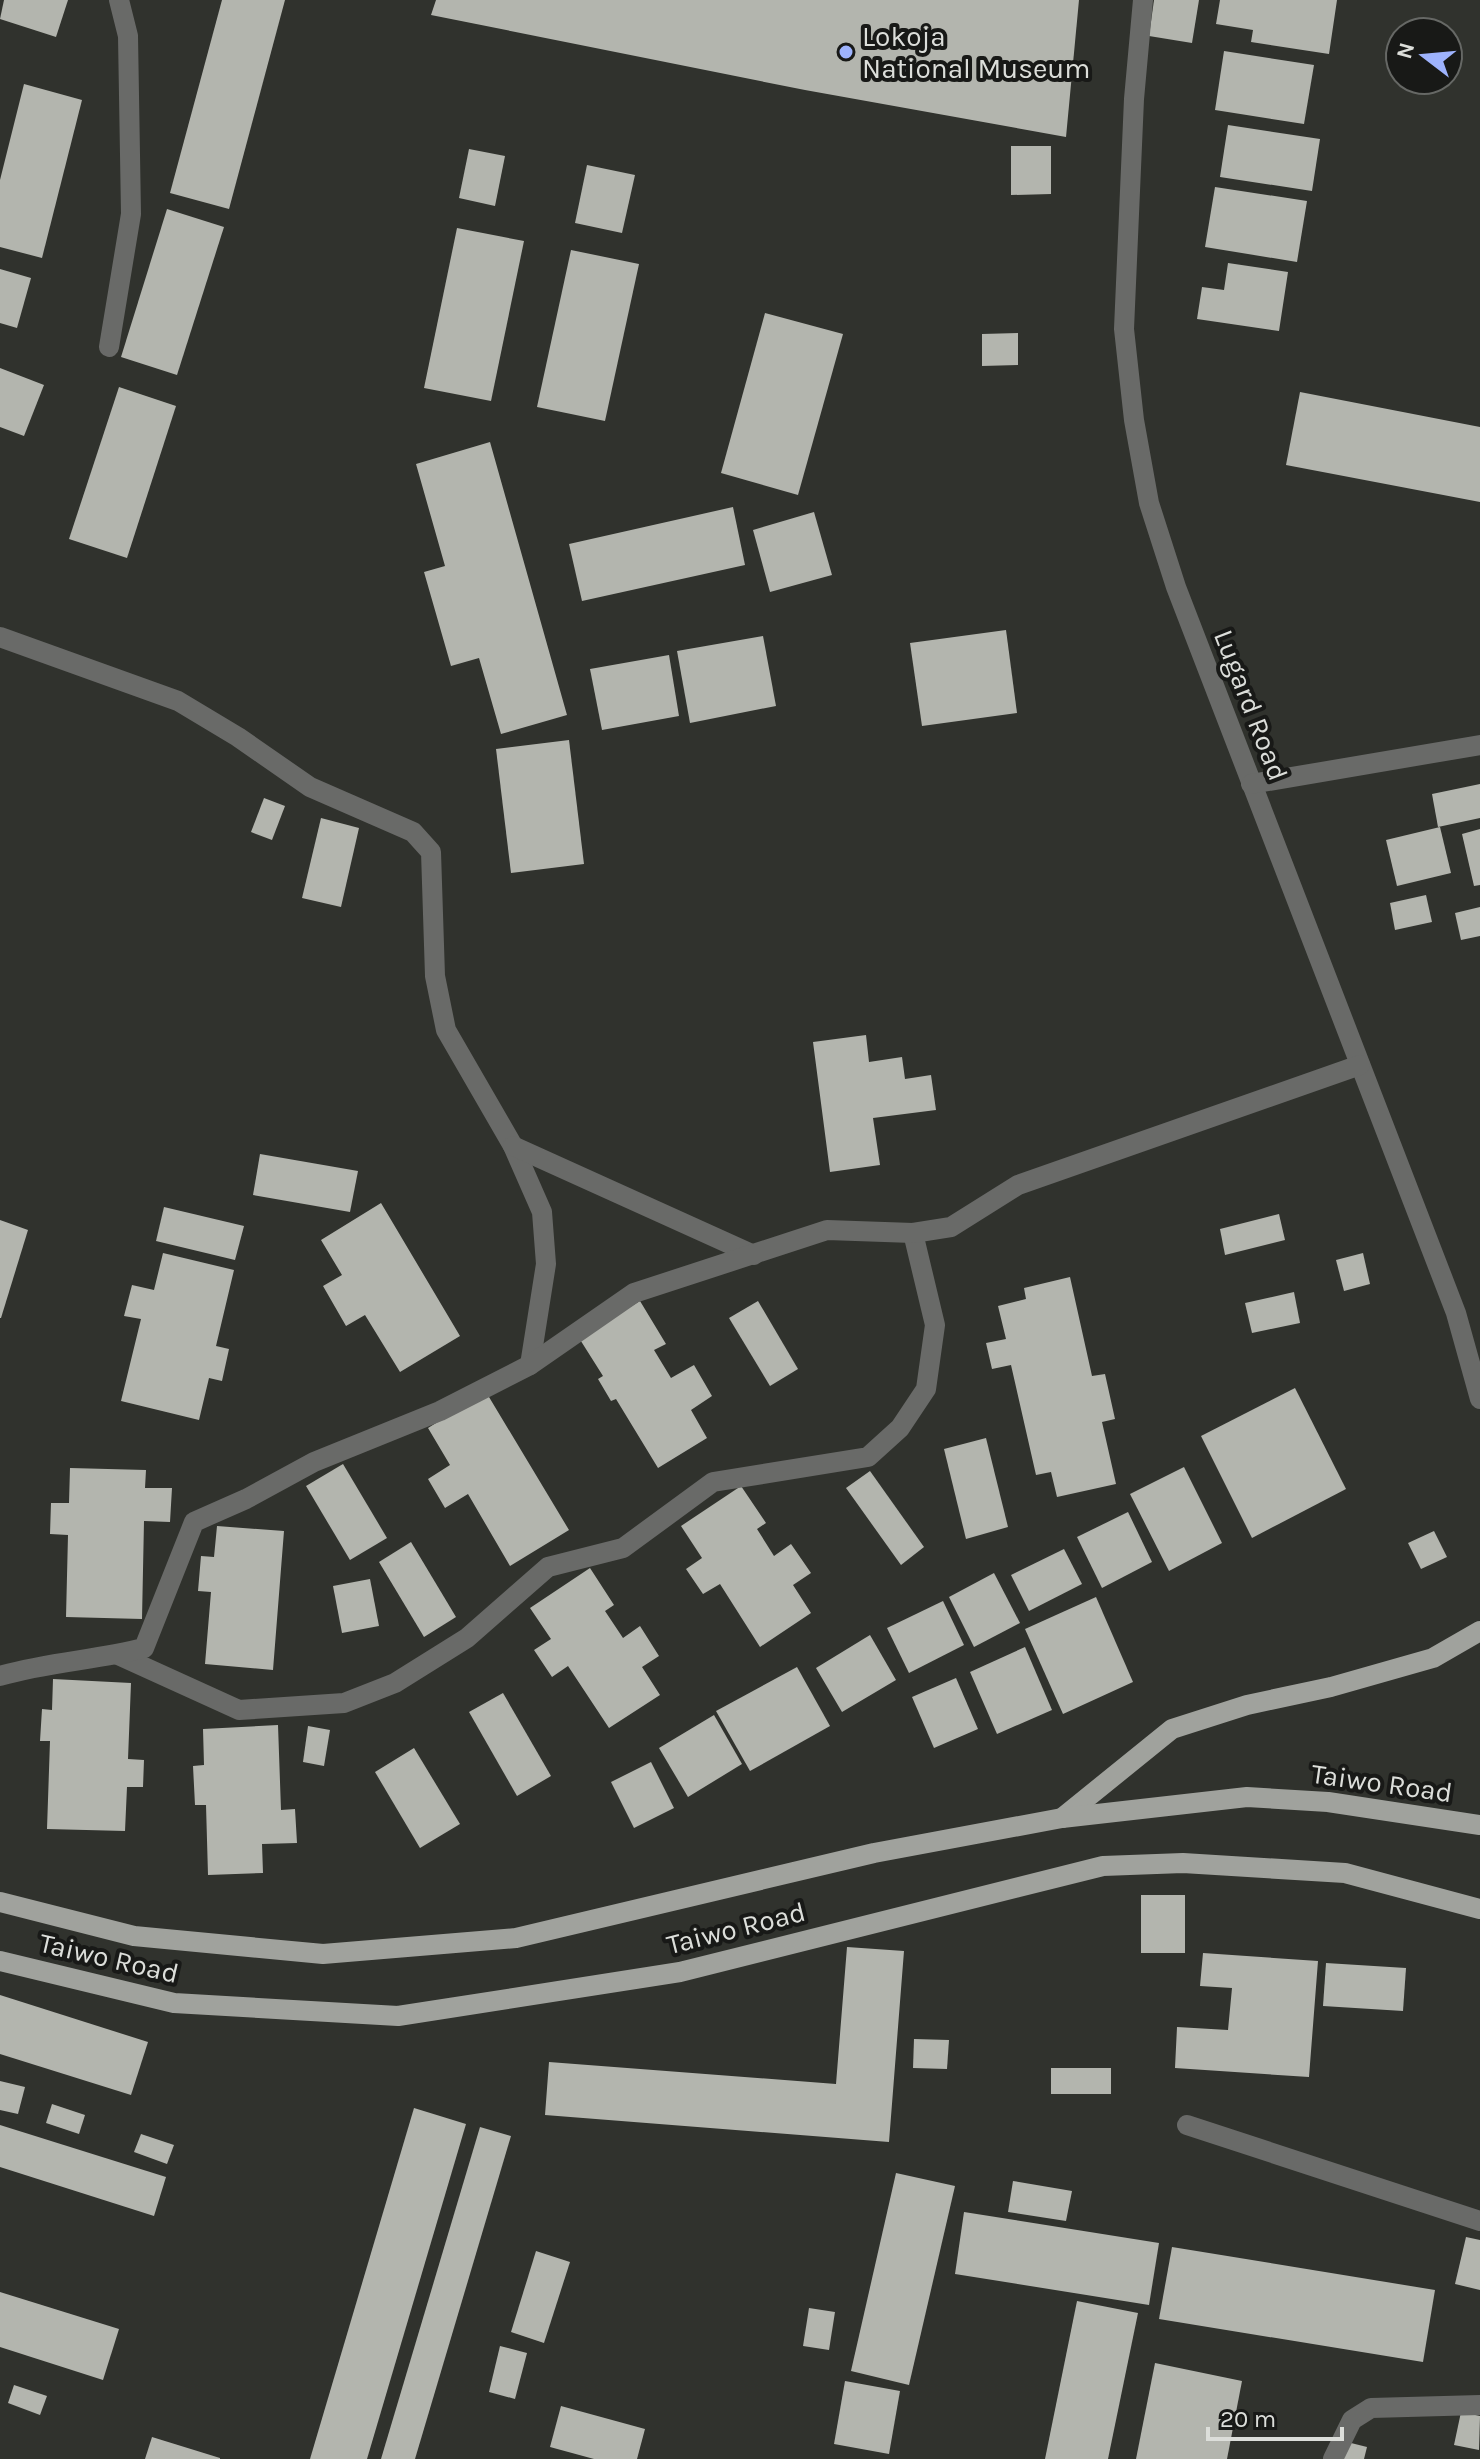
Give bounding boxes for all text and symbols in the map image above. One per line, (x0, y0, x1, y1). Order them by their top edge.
north arrow (1384, 16, 1464, 96)
place label: Lokoja National Museum (862, 20, 1090, 85)
text: N (1391, 40, 1420, 62)
marker: Lokoja National Museum (837, 43, 855, 61)
street label: Lugard Road (1207, 625, 1295, 785)
street label: Taiwo Road (1309, 1757, 1455, 1809)
street label: Taiwo Road (663, 1895, 809, 1961)
street label: Taiwo Road (36, 1926, 182, 1990)
scale bar (1208, 2391, 1342, 2441)
text: 20 m (1220, 2405, 1276, 2433)

